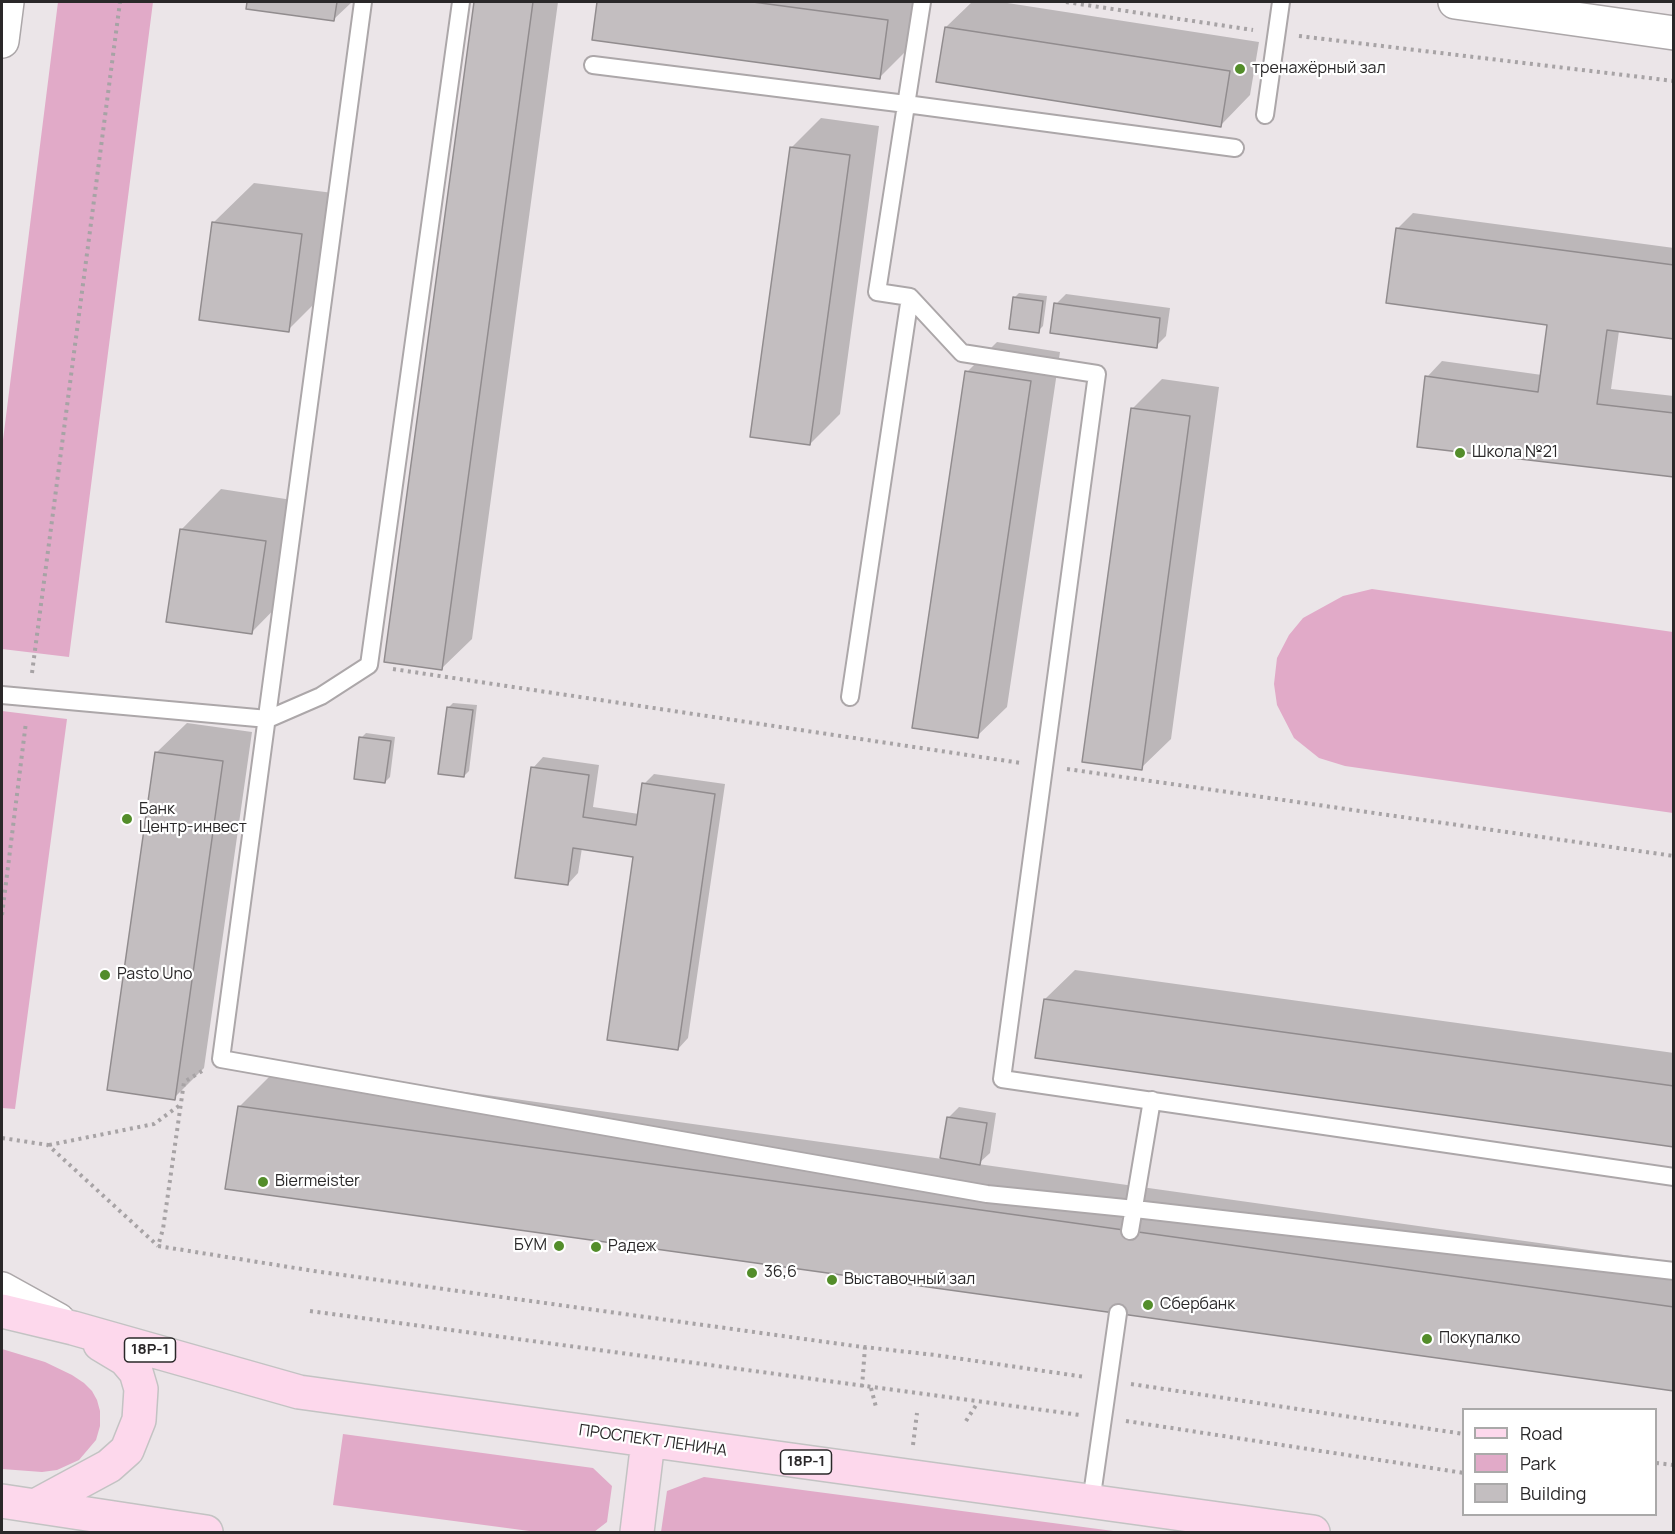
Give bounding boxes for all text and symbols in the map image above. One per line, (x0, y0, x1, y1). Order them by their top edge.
place label: тренажёрный зал (1252, 59, 1386, 79)
marker: тренажёрный зал (1233, 62, 1247, 76)
place label: Школа №21 (1472, 443, 1558, 463)
marker: Школа №21 (1453, 446, 1467, 460)
place label: Банк Центр-инвест (139, 800, 247, 838)
marker: Банк Центр-инвест (120, 812, 134, 826)
place label: Pasto Uno (117, 965, 192, 985)
marker: Pasto Uno (98, 968, 112, 982)
place label: Biermeister (275, 1172, 360, 1192)
marker: Biermeister (256, 1175, 270, 1189)
place label: БУМ (514, 1236, 547, 1256)
place label: Радеж (608, 1237, 656, 1257)
marker: БУМ (552, 1239, 566, 1253)
marker: Радеж (589, 1240, 603, 1254)
place label: 36,6 (764, 1263, 797, 1283)
marker: 36,6 (745, 1266, 759, 1280)
place label: Выставочный зал (844, 1270, 975, 1290)
marker: Выставочный зал (825, 1273, 839, 1287)
place label: Сбербанк (1160, 1295, 1235, 1315)
marker: Сбербанк (1141, 1298, 1155, 1312)
place label: Покупалко (1439, 1329, 1520, 1349)
marker: Покупалко (1420, 1332, 1434, 1346)
road number: 18Р-1 (124, 1338, 176, 1362)
legend (1462, 1408, 1657, 1516)
street label: ПРОСПЕКТ ЛЕНИНА (578, 1421, 728, 1461)
text: Road (1520, 1421, 1563, 1445)
road number: 18Р-1 (780, 1450, 832, 1474)
text: Park (1520, 1451, 1556, 1475)
text: Building (1520, 1481, 1586, 1505)

